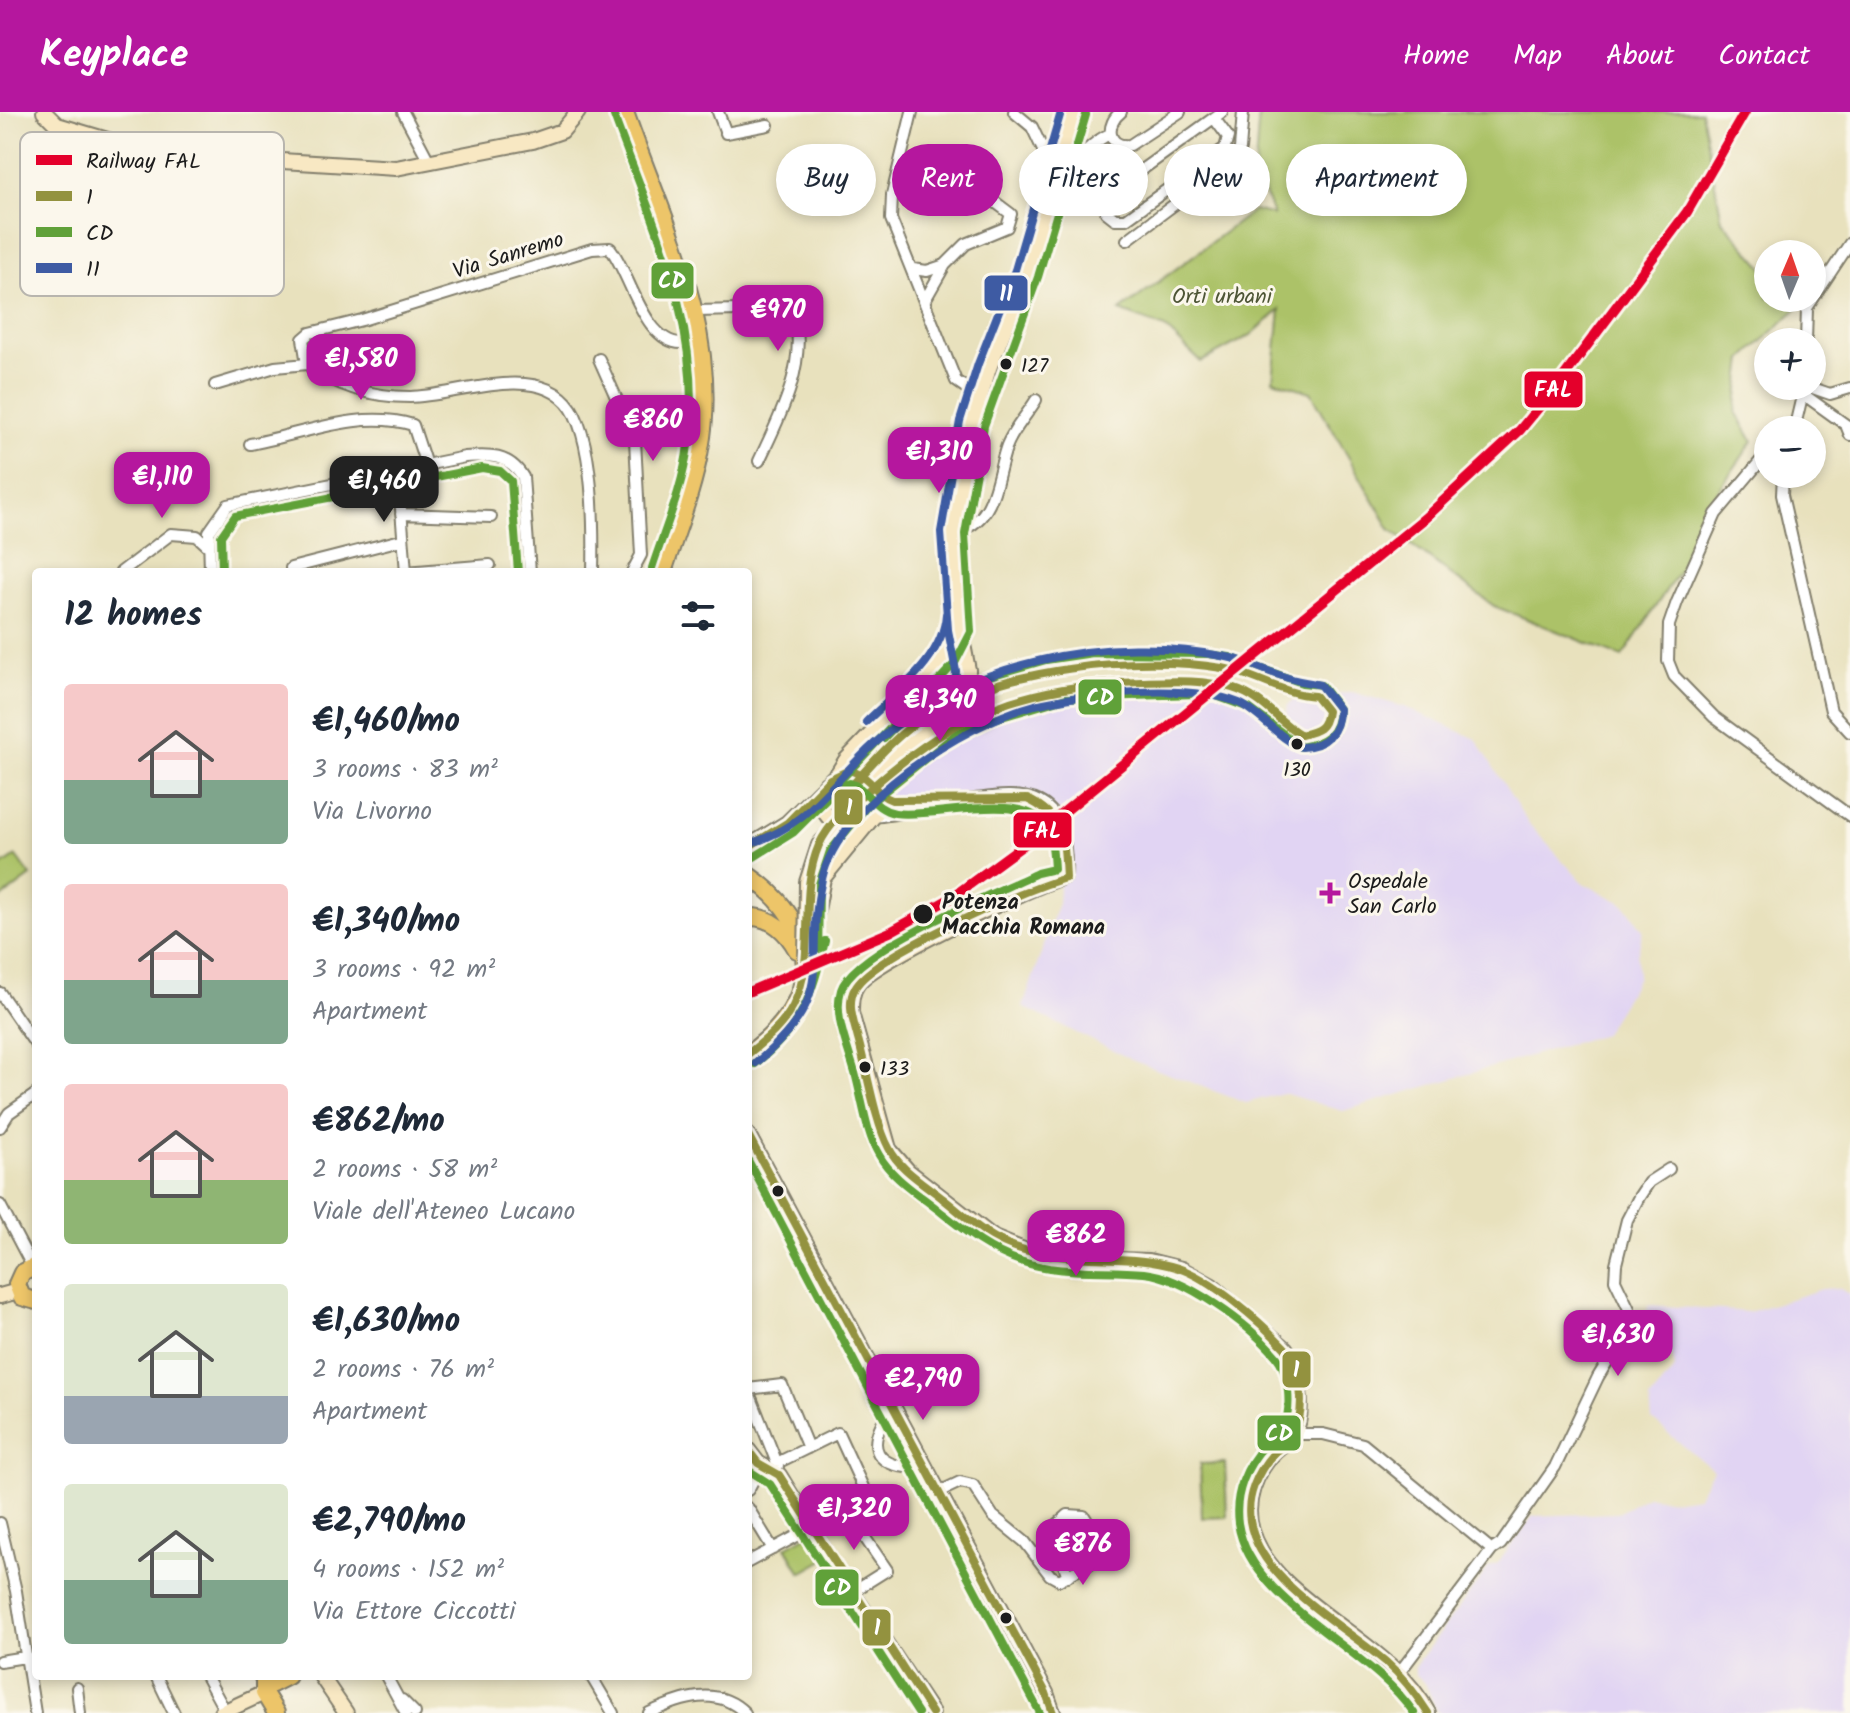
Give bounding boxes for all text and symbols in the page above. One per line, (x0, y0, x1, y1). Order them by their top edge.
text: Keyplace (40, 26, 188, 86)
text: Home (1403, 34, 1469, 79)
text: Map (1513, 34, 1562, 79)
text: About (1606, 34, 1674, 79)
text: Contact (1718, 34, 1810, 79)
legend (20, 132, 284, 296)
chip: Buy (776, 144, 876, 216)
chip: Rent (892, 144, 1003, 216)
chip: Filters (1019, 144, 1148, 216)
chip: New (1164, 144, 1270, 216)
chip: Apartment (1286, 144, 1467, 216)
text: Railway FAL (86, 145, 201, 180)
text: 1 (86, 181, 93, 216)
text: CD (86, 217, 113, 252)
street label: Via Sanremo (449, 223, 569, 290)
north arrow (1754, 240, 1826, 312)
map controls (1754, 240, 1826, 488)
text: 11 (86, 253, 100, 288)
line badge: CD (650, 261, 695, 300)
text: CD (658, 265, 686, 300)
line badge: 11 (983, 274, 1029, 312)
text: 11 (999, 278, 1013, 313)
park label: Orti urbani (1172, 280, 1273, 315)
pin: €970 (731, 285, 825, 353)
text: €970 (750, 290, 806, 332)
button: + (1754, 328, 1826, 400)
pin: €1,580 (296, 334, 426, 402)
text: €1,580 (325, 339, 397, 381)
place label: 127 (1021, 351, 1049, 383)
marker: 127 (998, 356, 1014, 372)
line badge: FAL (1523, 370, 1584, 409)
text: FAL (1534, 374, 1572, 409)
pin: €860 (606, 395, 700, 463)
text: €860 (623, 400, 683, 442)
button: − (1754, 416, 1826, 488)
pin: €1,310 (874, 427, 1004, 495)
text: €1,310 (906, 432, 972, 474)
pin: €1,110 (97, 452, 227, 520)
pin: €1,460 (319, 456, 449, 524)
text: €1,110 (132, 457, 192, 499)
text: €1,460 (348, 461, 420, 503)
text: 12 homes (64, 589, 202, 643)
icon: filters (676, 594, 720, 638)
pin: €1,340 (875, 675, 1005, 743)
line badge: CD (1077, 678, 1123, 716)
text: €1,340 (904, 680, 976, 722)
text: CD (1086, 682, 1114, 717)
text: €1,460/mo (312, 695, 460, 749)
icon: home (128, 716, 224, 812)
marker: 130 (1289, 736, 1305, 752)
text: 3 rooms · 83 m² (312, 749, 498, 791)
place label: 130 (1283, 755, 1311, 787)
line badge: 1 (833, 788, 864, 826)
text: Via Livorno (312, 791, 432, 833)
text: 1 (846, 792, 853, 827)
line badge: FAL (1012, 811, 1073, 849)
text: FAL (1023, 815, 1061, 850)
place label: Ospedale San Carlo (1348, 865, 1437, 925)
marker: Ospedale San Carlo (1319, 882, 1341, 904)
place label: Potenza Macchia Romana (942, 886, 1105, 946)
text: €1,340/mo (312, 895, 460, 949)
marker: Potenza Macchia Romana (911, 902, 935, 926)
icon: home (128, 916, 224, 1012)
text: 3 rooms · 92 m² (312, 949, 495, 991)
text: Apartment (312, 991, 427, 1033)
place label: 133 (880, 1054, 909, 1086)
marker: 133 (857, 1059, 873, 1075)
text: €862/mo (312, 1095, 445, 1149)
icon: home (128, 1116, 224, 1212)
text: 2 rooms · 58 m² (312, 1149, 497, 1191)
unlabelled marker (770, 1183, 786, 1199)
text: Viale dell'Ateneo Lucano (312, 1191, 575, 1233)
pin: €862 (1029, 1210, 1123, 1278)
text: €862 (1045, 1215, 1107, 1257)
text: €1,630/mo (312, 1295, 460, 1349)
pin: €1,630 (1553, 1310, 1683, 1378)
text: €1,630 (1582, 1315, 1654, 1357)
icon: home (128, 1316, 224, 1412)
text: 2 rooms · 76 m² (312, 1349, 494, 1391)
line badge: 1 (1281, 1350, 1312, 1389)
pin: €2,790 (858, 1354, 988, 1422)
text: 1 (1293, 1354, 1300, 1389)
text: €2,790 (884, 1359, 962, 1401)
text: Apartment (312, 1391, 427, 1433)
line badge: CD (1256, 1414, 1302, 1452)
text: CD (1265, 1418, 1293, 1453)
pin: €1,320 (789, 1484, 919, 1552)
text: €1,320 (817, 1489, 891, 1531)
text: €2,790/mo (312, 1495, 466, 1549)
icon: home (128, 1516, 224, 1612)
pin: €876 (1036, 1519, 1130, 1587)
text: €876 (1054, 1524, 1112, 1566)
text: 4 rooms · 152 m² (312, 1549, 504, 1591)
line badge: CD (814, 1568, 860, 1607)
text: CD (823, 1572, 851, 1607)
text: Via Ettore Ciccotti (312, 1591, 515, 1633)
line badge: 1 (861, 1608, 892, 1647)
unlabelled marker (998, 1610, 1014, 1626)
text: 1 (874, 1612, 881, 1647)

